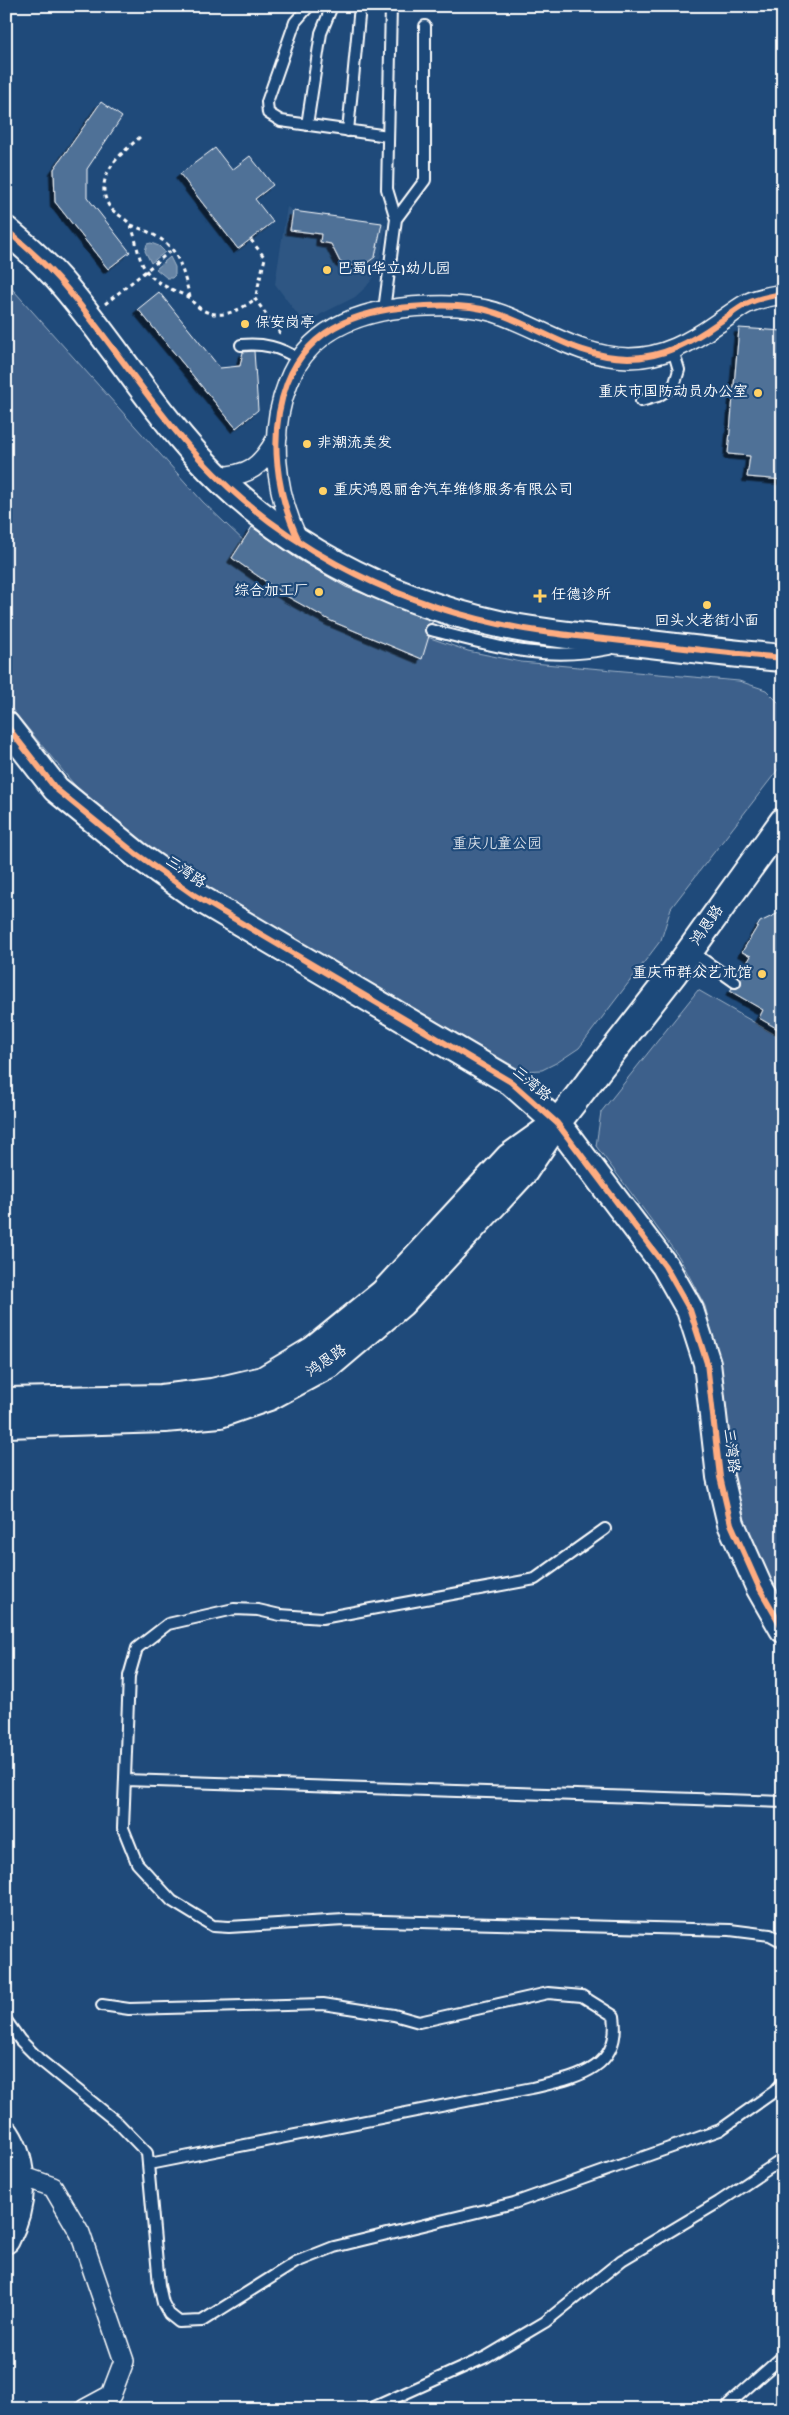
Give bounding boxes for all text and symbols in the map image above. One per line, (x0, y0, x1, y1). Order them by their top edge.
place label: 巴蜀(华立)幼儿园 (337, 261, 451, 279)
marker: 巴蜀(华立)幼儿园 (321, 264, 333, 276)
place label: 保安岗亭 (255, 315, 315, 333)
marker: 保安岗亭 (239, 318, 251, 330)
place label: 重庆市国防动员办公室 (598, 384, 748, 402)
marker: 重庆市国防动员办公室 (752, 387, 764, 399)
place label: 非潮流美发 (317, 435, 392, 453)
marker: 非潮流美发 (301, 438, 313, 450)
place label: 重庆鸿恩丽舍汽车维修服务有限公司 (333, 482, 573, 500)
marker: 重庆鸿恩丽舍汽车维修服务有限公司 (317, 485, 329, 497)
place label: 综合加工厂 (234, 583, 309, 601)
marker: 综合加工厂 (313, 586, 325, 598)
place label: 任德诊所 (551, 586, 611, 605)
marker: 任德诊所 (533, 589, 547, 603)
marker: 回头火老街小面 (701, 599, 713, 611)
place label: 回头火老街小面 (654, 613, 760, 631)
park label: 重庆儿童公园 (452, 835, 542, 854)
street label: 三湾路 (161, 853, 209, 893)
street label: 鸿恩路 (688, 902, 728, 950)
place label: 重庆市群众艺术馆 (632, 964, 752, 983)
marker: 重庆市群众艺术馆 (756, 968, 768, 980)
street label: 三湾路 (508, 1064, 554, 1106)
street label: 鸿恩路 (303, 1342, 351, 1382)
street label: 三湾路 (718, 1428, 742, 1474)

